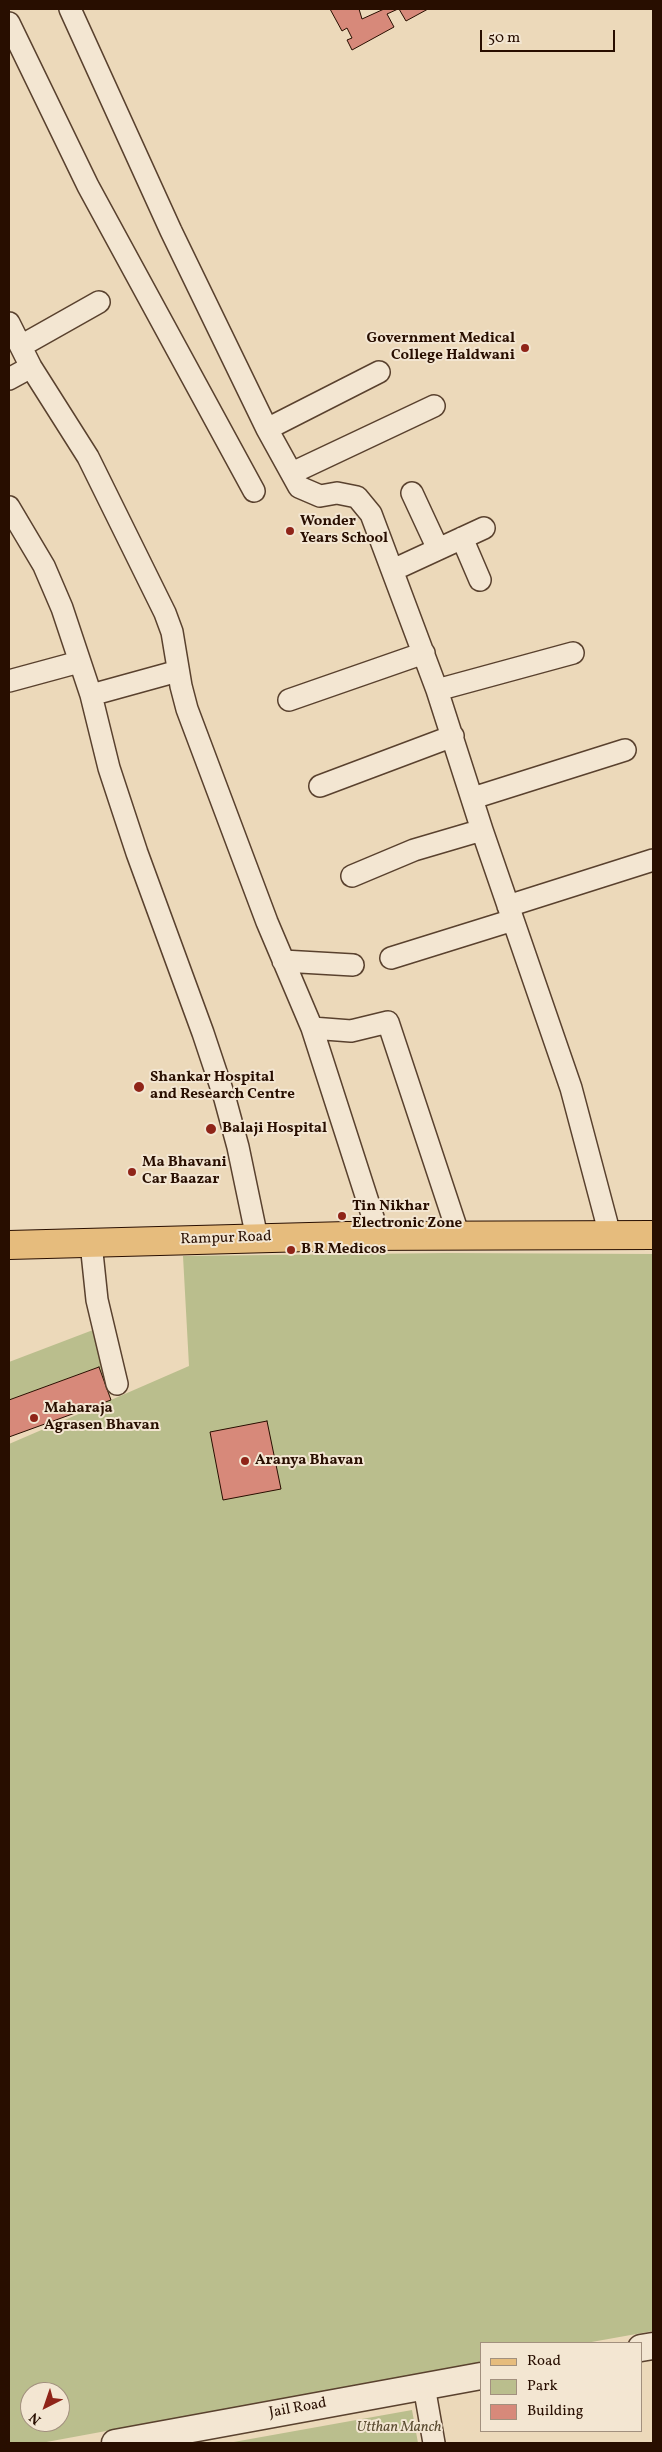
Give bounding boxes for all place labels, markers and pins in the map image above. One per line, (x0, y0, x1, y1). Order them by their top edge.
place label: Government Medical College Haldwani (366, 330, 515, 365)
marker: Government Medical College Haldwani (519, 342, 531, 354)
place label: Wonder Years School (300, 513, 388, 548)
marker: Wonder Years School (284, 525, 296, 537)
place label: Shankar Hospital and Research Centre (150, 1069, 295, 1104)
marker: Shankar Hospital and Research Centre (132, 1080, 146, 1094)
place label: Balaji Hospital (222, 1120, 327, 1138)
marker: Balaji Hospital (204, 1122, 218, 1136)
place label: Ma Bhavani Car Baazar (142, 1154, 227, 1189)
marker: Ma Bhavani Car Baazar (126, 1166, 138, 1178)
place label: Tin Nikhar Electronic Zone (352, 1198, 462, 1233)
marker: Tin Nikhar Electronic Zone (336, 1210, 348, 1222)
place label: B R Medicos (301, 1241, 386, 1259)
marker: B R Medicos (285, 1244, 297, 1256)
place label: Maharaja Agrasen Bhavan (44, 1400, 160, 1435)
marker: Maharaja Agrasen Bhavan (28, 1412, 40, 1424)
place label: Aranya Bhavan (255, 1452, 363, 1470)
marker: Aranya Bhavan (239, 1455, 251, 1467)

